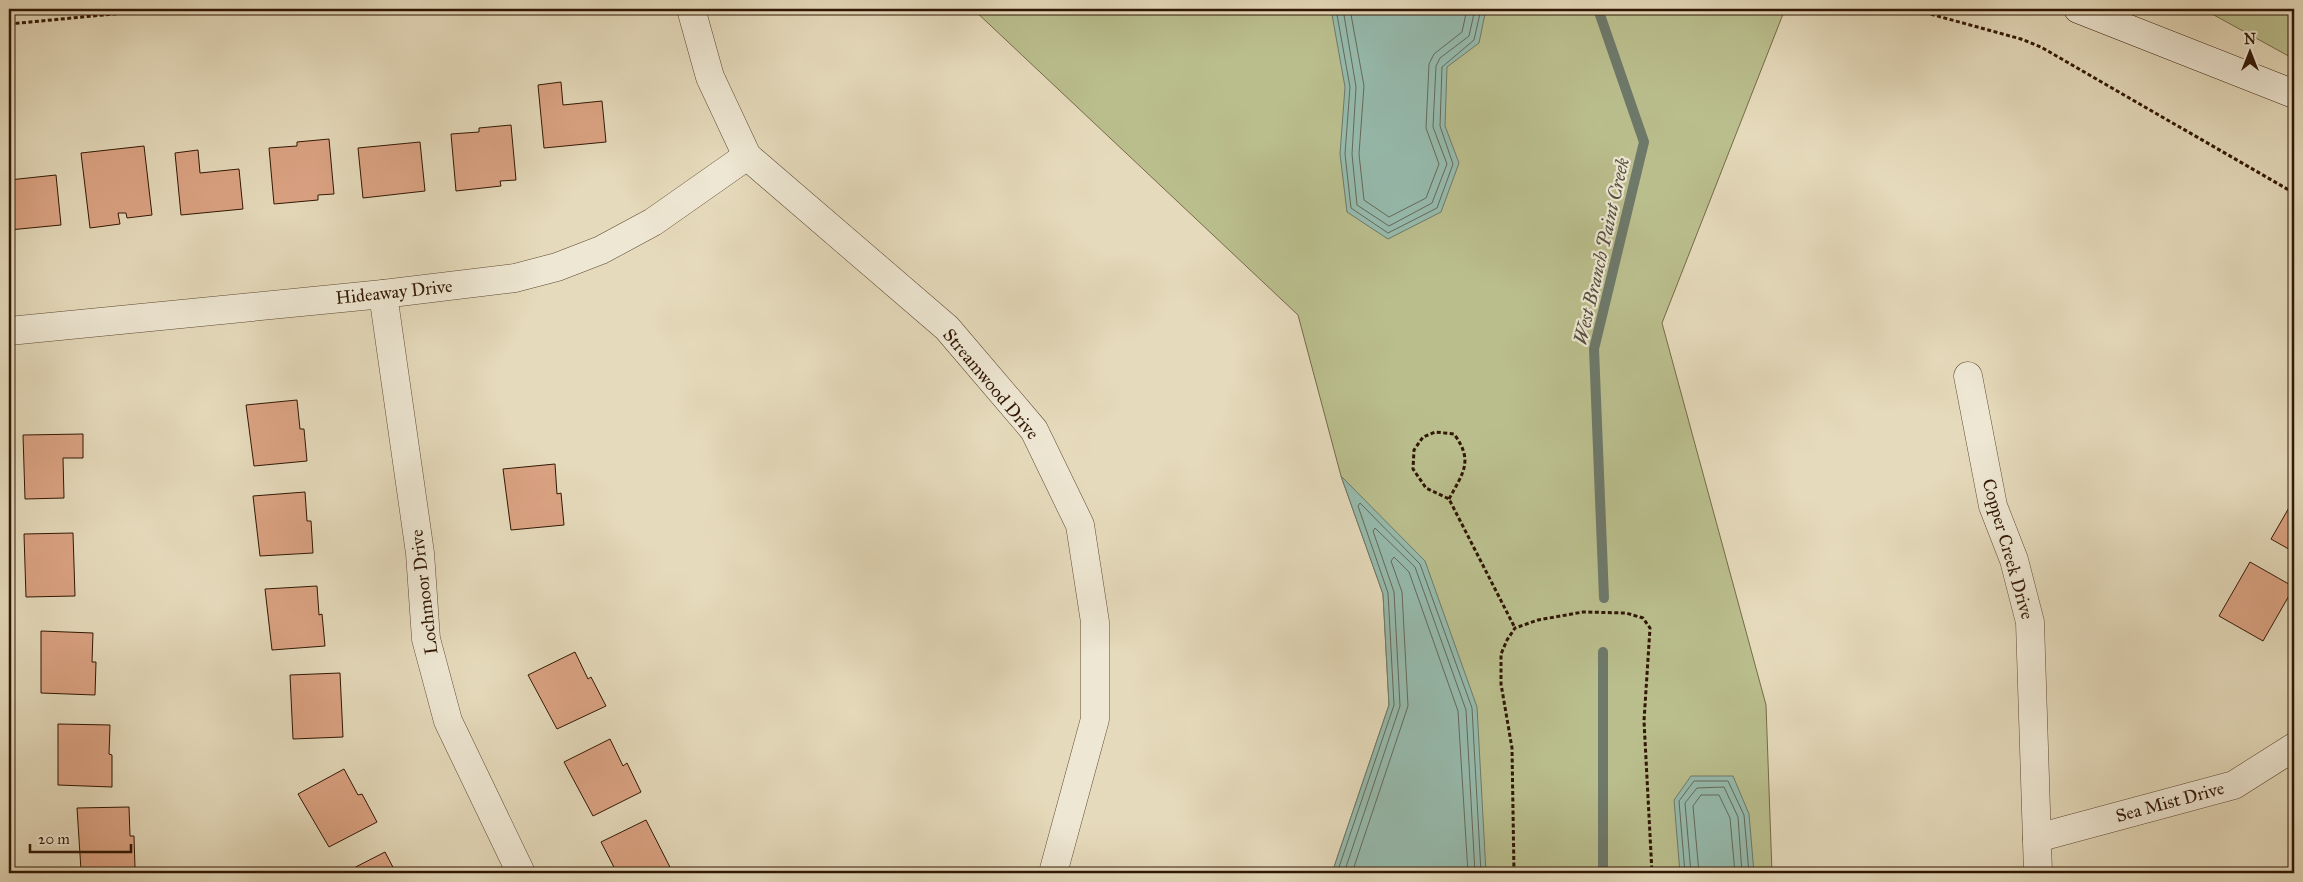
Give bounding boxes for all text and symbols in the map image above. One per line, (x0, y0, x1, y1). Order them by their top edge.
north arrow (2226, 28, 2276, 78)
text: N (2244, 31, 2256, 48)
water label: West Branch Paint Creek (1569, 155, 1634, 347)
street label: Hideaway Drive (334, 275, 454, 309)
street label: Streamwood Drive (938, 324, 1044, 444)
street label: Copper Creek Drive (1977, 476, 2039, 622)
street label: Lochmoor Drive (405, 528, 443, 656)
street label: Sea Mist Drive (2113, 777, 2227, 827)
scale bar (30, 822, 131, 854)
text: 20 m (38, 830, 70, 848)

